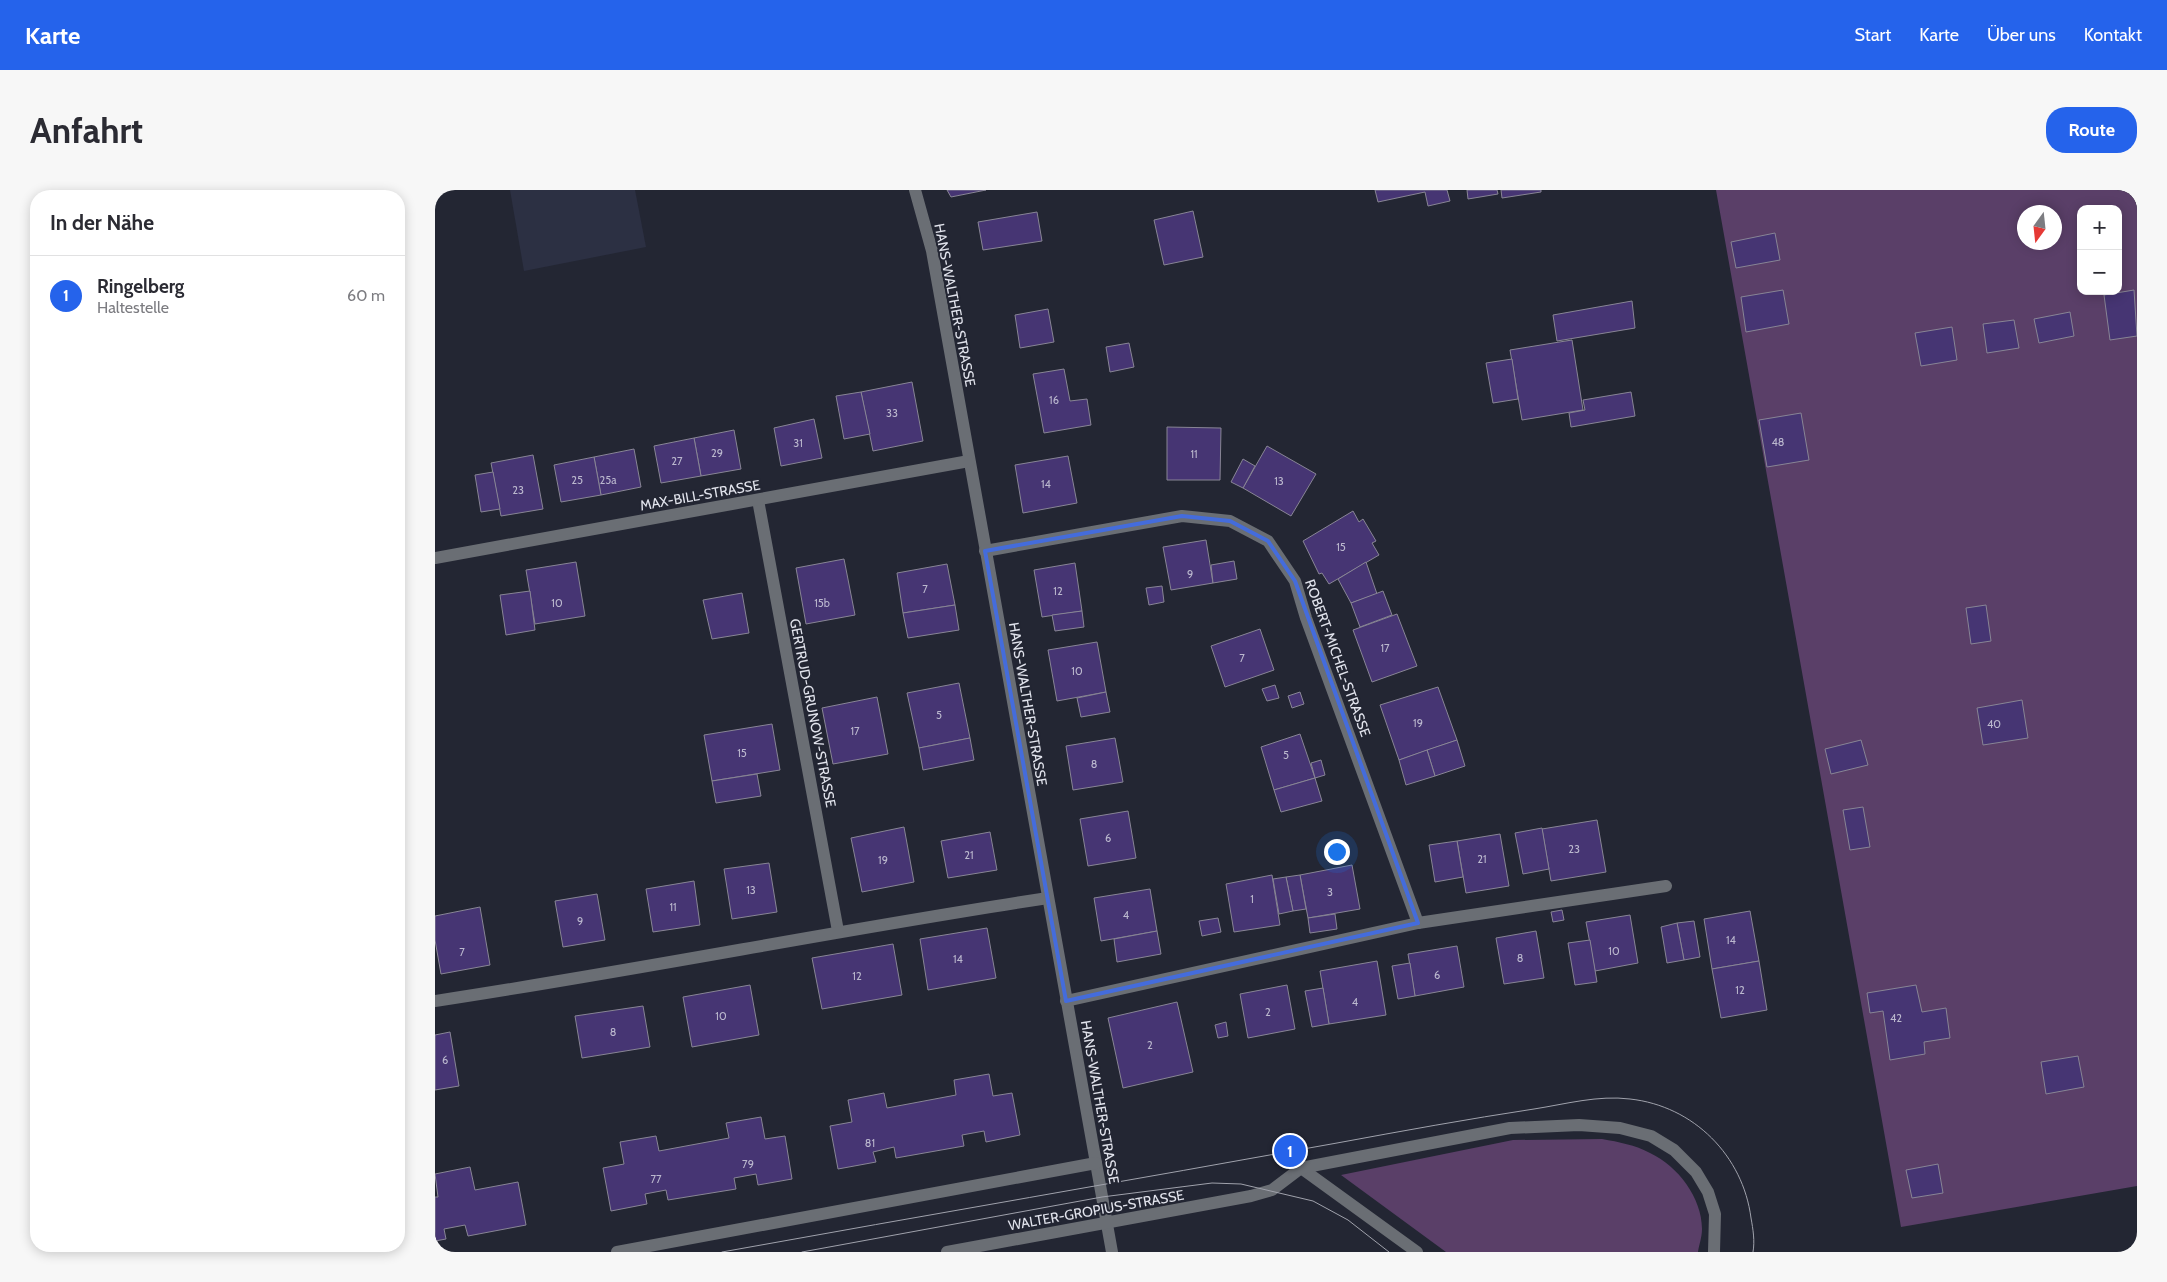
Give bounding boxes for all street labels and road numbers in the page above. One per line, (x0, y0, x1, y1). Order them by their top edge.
street label: HANS-WALTHER-STRASSE (930, 222, 980, 388)
street label: MAX-BILL-STRASSE (638, 476, 762, 514)
street label: ROBERT-MICHEL-STRASSE (1301, 577, 1375, 739)
street label: GERTRUD-GRUNOW-STRASSE (786, 617, 840, 809)
street label: HANS-WALTHER-STRASSE (1005, 621, 1051, 787)
street label: HANS-WALTHER-STRASSE (1077, 1019, 1123, 1185)
street label: WALTER-GROPIUS-STRASSE (1007, 1186, 1186, 1234)

